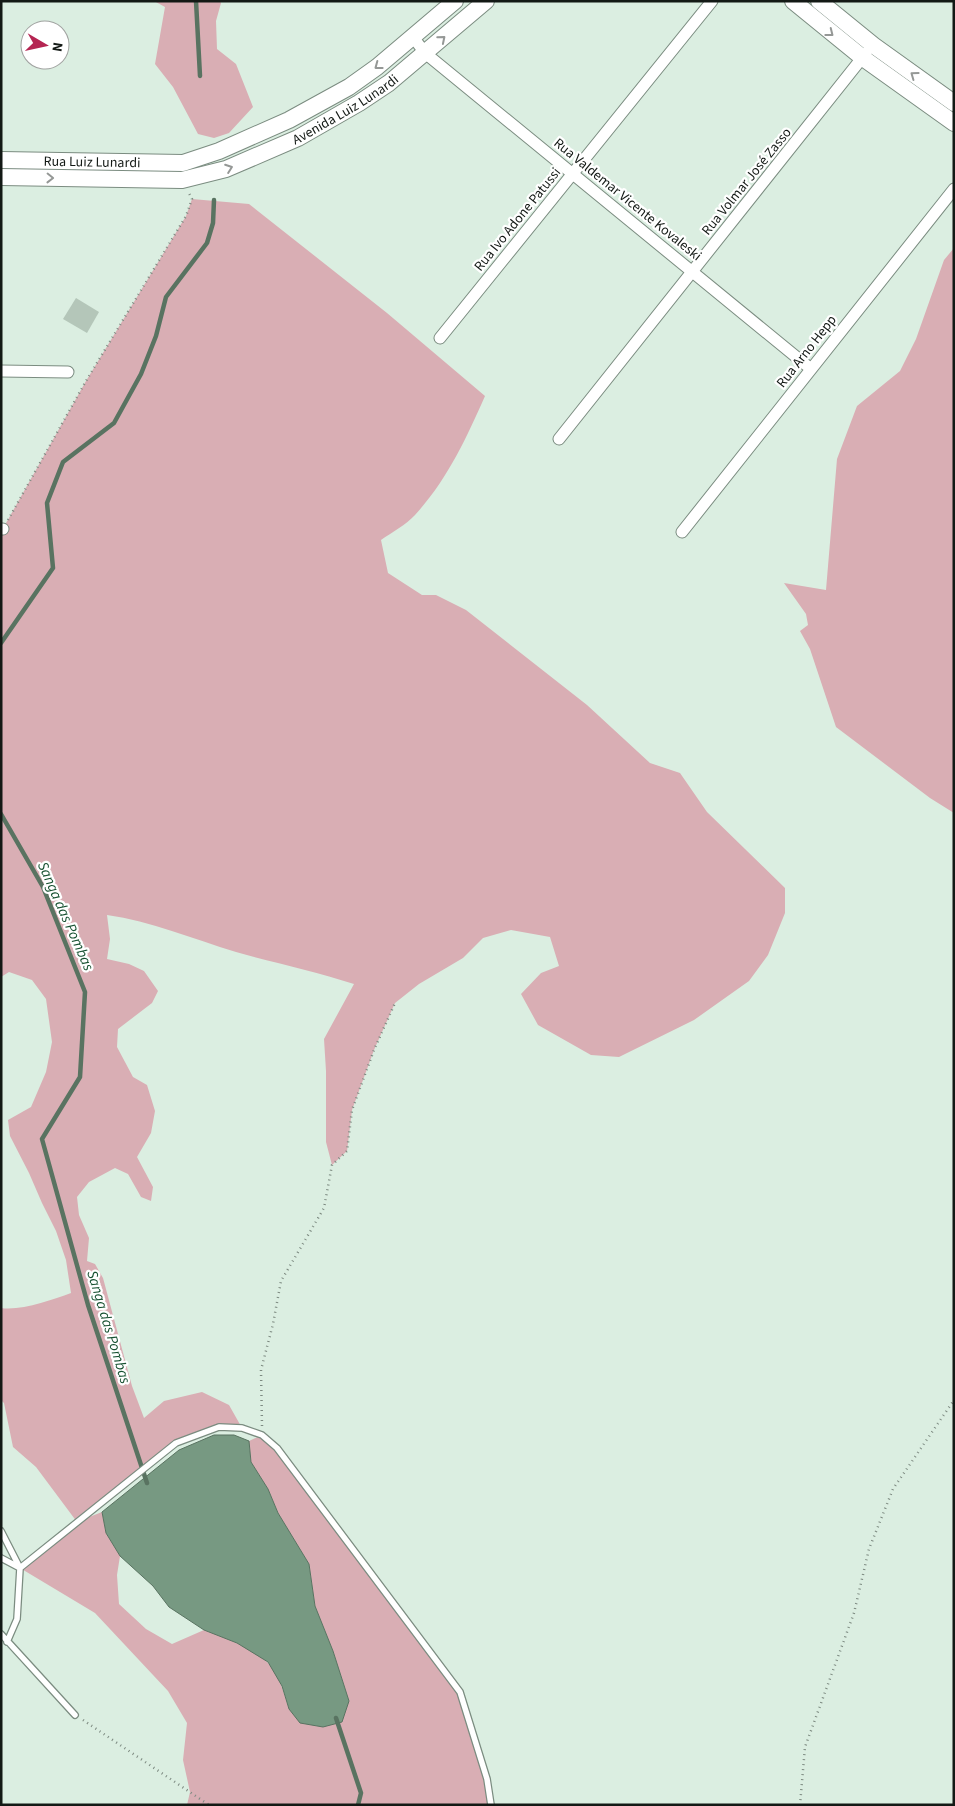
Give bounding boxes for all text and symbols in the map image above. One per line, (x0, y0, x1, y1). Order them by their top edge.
north arrow (20, 20, 70, 70)
one-way arrow (825, 27, 834, 36)
one-way arrow (436, 35, 445, 44)
text: N (46, 41, 67, 53)
one-way arrow (375, 61, 384, 69)
street label: Avenida Luiz Lunardi (289, 70, 403, 150)
one-way arrow (911, 73, 920, 81)
street label: Rua Volmar José Zasso (697, 123, 797, 240)
street label: Rua Valdemar Vicente Kovaleski (549, 134, 706, 266)
street label: Rua Luiz Lunardi (43, 152, 141, 173)
one-way arrow (224, 164, 233, 174)
street label: Rua Ivo Adone Patussi (470, 164, 566, 276)
one-way arrow (46, 172, 54, 183)
street label: Rua Arno Hepp (772, 311, 842, 392)
water label: Sanga das Pombas (32, 858, 99, 974)
water label: Sanga das Pombas (81, 1268, 136, 1386)

